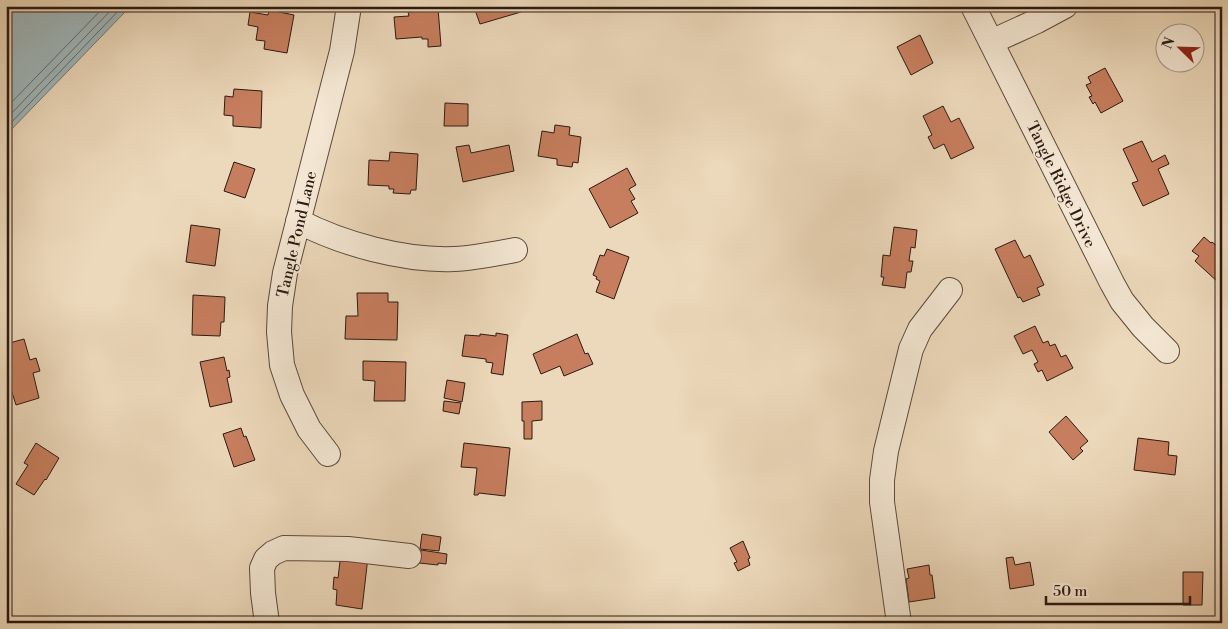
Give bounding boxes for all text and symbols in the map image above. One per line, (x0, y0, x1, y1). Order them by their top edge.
north arrow (1156, 22, 1206, 72)
text: N (1159, 35, 1179, 52)
street label: Tangle Ridge Drive (1022, 118, 1100, 251)
street label: Tangle Pond Lane (273, 169, 321, 300)
scale bar (1046, 574, 1189, 606)
text: 50 m (1053, 582, 1087, 601)

